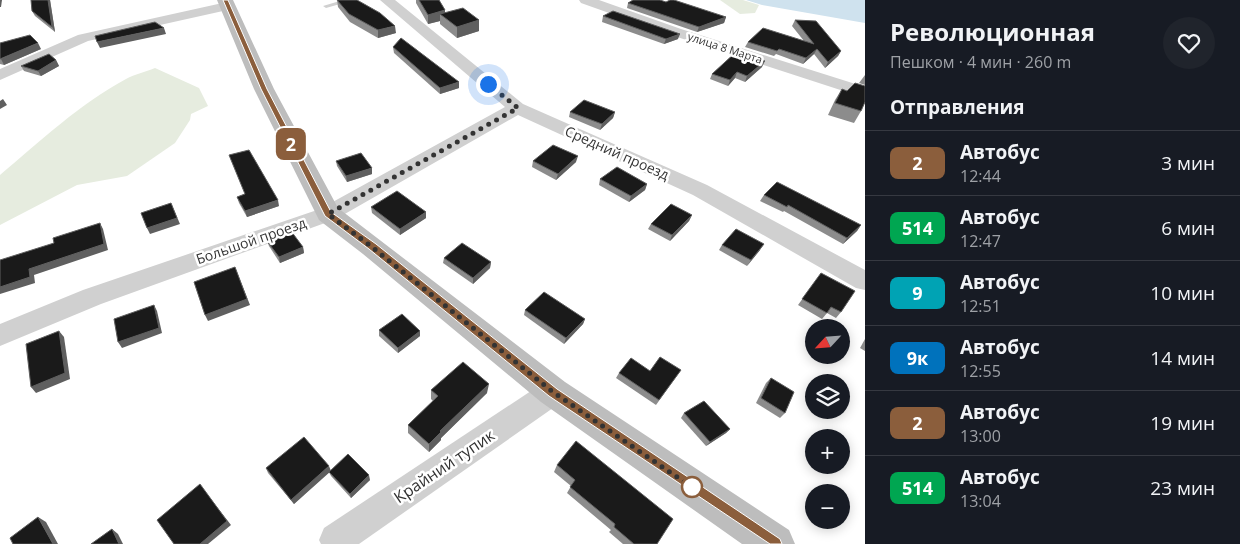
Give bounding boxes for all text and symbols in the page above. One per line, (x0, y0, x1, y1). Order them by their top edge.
text: Революционная (890, 15, 1095, 48)
button: heart (1163, 17, 1215, 69)
street label: улица 8 Марта (686, 28, 764, 67)
text: Пешком · 4 мин · 260 m (890, 51, 1071, 73)
your location (476, 72, 501, 97)
text: Отправления (890, 94, 1024, 120)
street label: Средний проезд (562, 121, 672, 184)
line badge: 2 (275, 128, 307, 160)
text: 2 (286, 132, 296, 156)
text: Автобус (960, 139, 1040, 165)
text: 3 мин (1161, 150, 1215, 176)
text: 2 (912, 151, 923, 175)
text: 12:44 (960, 165, 1001, 187)
text: Автобус (960, 204, 1040, 230)
street label: Большой проезд (193, 213, 308, 268)
text: 6 мин (1161, 215, 1215, 241)
text: 514 (902, 216, 933, 240)
text: 12:47 (960, 230, 1001, 252)
text: Автобус (960, 269, 1040, 295)
text: 10 мин (1150, 280, 1215, 306)
text: 9 (912, 281, 923, 305)
text: 12:51 (960, 295, 1001, 317)
north arrow (805, 319, 850, 364)
map controls (805, 319, 850, 529)
text: Автобус (960, 334, 1040, 360)
text: 14 мин (1150, 345, 1215, 371)
text: 9к (907, 346, 928, 370)
text: 12:55 (960, 360, 1001, 382)
button: layers (805, 374, 850, 419)
text: Автобус (960, 399, 1040, 425)
text: 19 мин (1150, 410, 1215, 436)
text: 2 (912, 411, 923, 435)
street label: Крайний тупик (389, 424, 499, 508)
text: 13:00 (960, 425, 1001, 447)
button: + (805, 429, 850, 474)
text: Автобус (960, 464, 1040, 490)
text: 23 мин (1150, 475, 1215, 501)
unlabelled marker (681, 476, 703, 498)
text: 514 (902, 476, 933, 500)
button: − (805, 484, 850, 529)
text: 13:04 (960, 490, 1001, 512)

